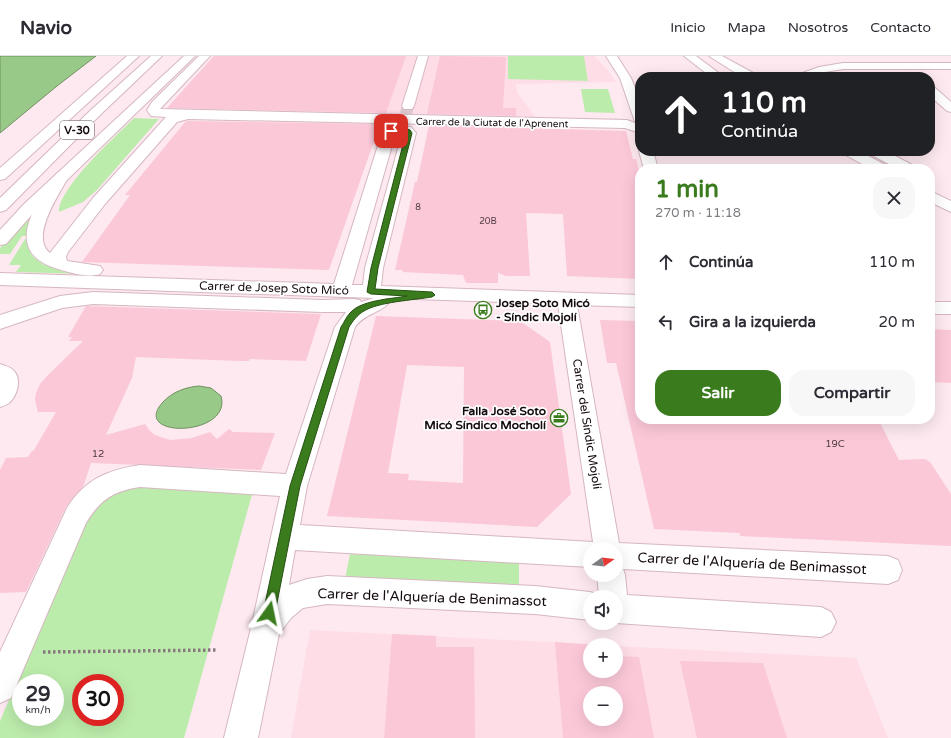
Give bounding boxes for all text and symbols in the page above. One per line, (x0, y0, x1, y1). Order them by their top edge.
text: Navio (20, 17, 72, 39)
text: Inicio (670, 19, 706, 36)
text: Mapa (728, 19, 766, 36)
text: Nosotros (788, 19, 848, 36)
text: Contacto (870, 19, 931, 36)
text: 110 m (721, 86, 807, 120)
icon: ahead (655, 88, 707, 140)
pin (374, 114, 408, 148)
street label: Carrer de la Ciutat de l'Aprenent (416, 116, 569, 130)
icon: arrive (380, 120, 402, 142)
text: Continúa (721, 120, 798, 142)
road number: V-30 (60, 121, 94, 139)
text: 1 min (655, 175, 719, 204)
button: close (873, 177, 915, 219)
house number: 8 (415, 202, 421, 213)
text: 270 m · 11:18 (655, 205, 741, 221)
house number: 20B (479, 216, 497, 227)
icon: ahead (655, 251, 677, 273)
text: Continúa (689, 253, 753, 271)
text: 110 m (869, 253, 915, 271)
street label: Carrer de Josep Soto Micó (199, 278, 349, 298)
place label: Josep Soto Micó - Síndic Mojolí (495, 296, 590, 325)
bus stop icon: Josep Soto Micó - Síndic Mojolí (473, 300, 493, 320)
icon: left (655, 311, 677, 333)
text: Gira a la izquierda (689, 313, 816, 331)
text: 20 m (878, 313, 915, 331)
street label: Carrer del Síndic Mojolí (570, 358, 604, 490)
button: Salir (655, 370, 781, 416)
button: Compartir (789, 370, 915, 416)
place label: Falla José Soto Micó Síndico Mocholí (424, 404, 546, 432)
office icon: Falla José Soto Micó Síndico Mocholí (549, 408, 569, 428)
house number: 19C (825, 438, 845, 450)
house number: 12 (92, 448, 104, 460)
north arrow (583, 542, 623, 582)
map controls (583, 542, 623, 726)
street label: Carrer de l'Alquería de Benimassot (637, 549, 868, 578)
street label: Carrer de l'Alquería de Benimassot (317, 585, 548, 610)
button: sound (583, 590, 623, 630)
position arrow (248, 592, 290, 634)
button: + (583, 638, 623, 678)
speed limit sign: 30 (72, 674, 124, 726)
text: 29 (25, 683, 51, 707)
button: − (583, 686, 623, 726)
text: km/h (25, 704, 51, 716)

